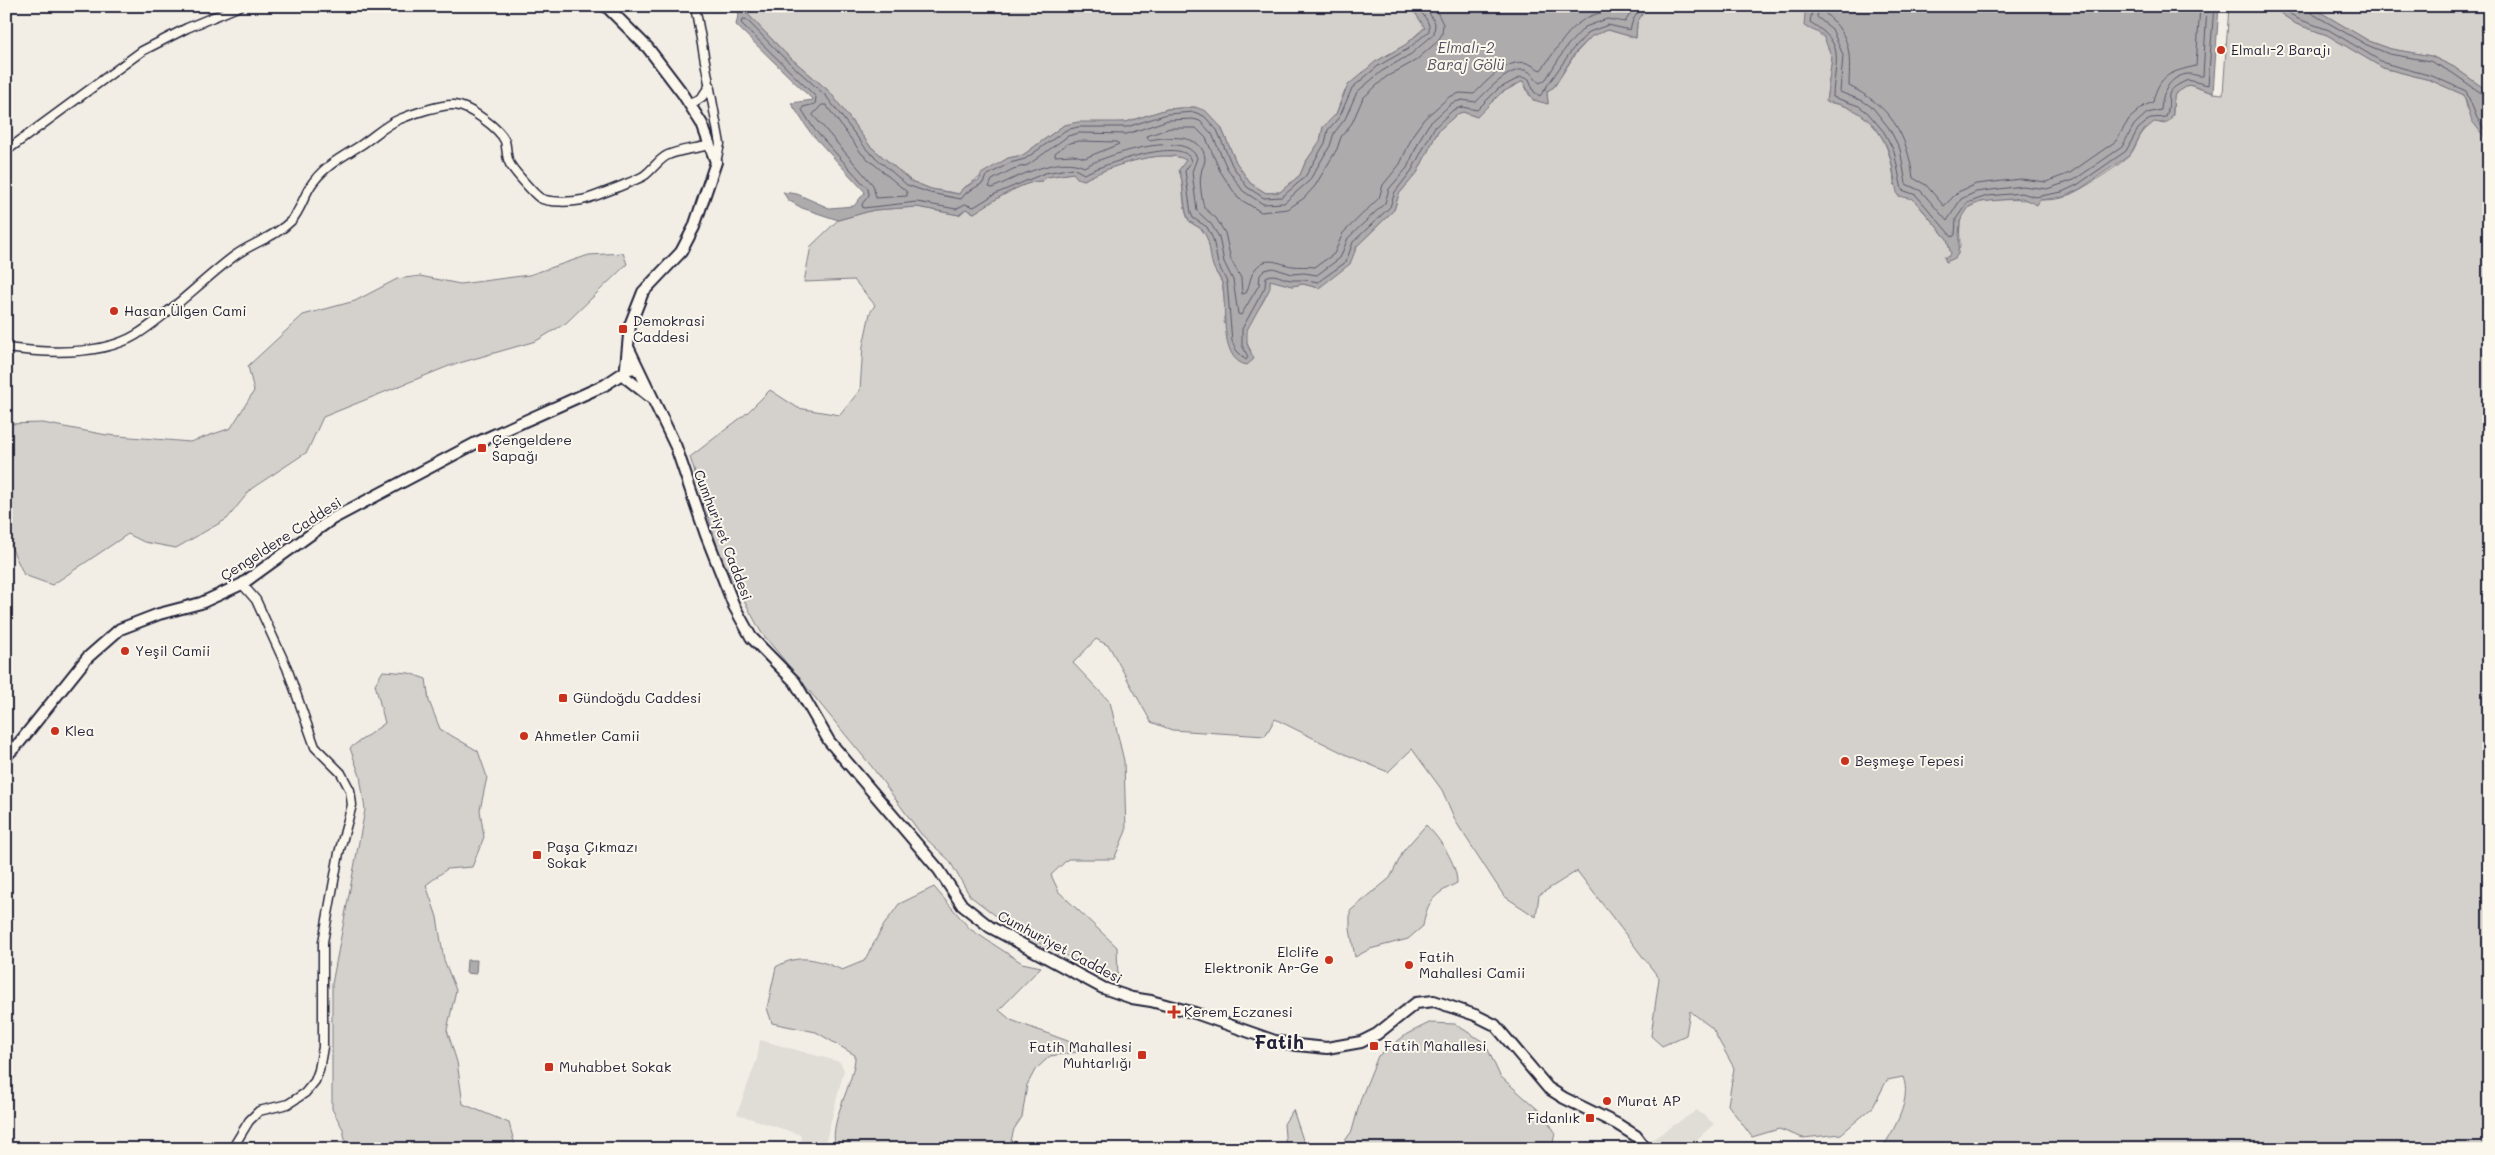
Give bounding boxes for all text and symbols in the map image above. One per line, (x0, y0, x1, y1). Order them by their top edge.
water label: Elmalı-2 Baraj Gölü (1427, 37, 1505, 74)
place label: Elmalı-2 Barajı (2231, 40, 2331, 59)
marker: Elmalı-2 Barajı (2215, 44, 2227, 56)
place label: Hasan Ülgen Cami (124, 301, 247, 320)
marker: Hasan Ülgen Cami (108, 305, 120, 317)
place label: Demokrasi Caddesi (633, 311, 705, 346)
marker: Demokrasi Caddesi (617, 323, 629, 335)
place label: Çengeldere Sapağı (492, 430, 572, 465)
marker: Çengeldere Sapağı (476, 442, 488, 454)
street label: Cumhuriyet Caddesi (690, 467, 757, 603)
street label: Çengeldere Caddesi (217, 492, 345, 585)
place label: Yeşil Camii (135, 641, 210, 660)
marker: Yeşil Camii (119, 645, 131, 657)
place label: Gündoğdu Caddesi (573, 688, 701, 707)
marker: Gündoğdu Caddesi (557, 692, 569, 704)
place label: Klea (65, 721, 94, 740)
marker: Klea (49, 725, 61, 737)
place label: Ahmetler Camii (534, 726, 640, 745)
marker: Ahmetler Camii (518, 730, 530, 742)
place label: Beşmeşe Tepesi (1855, 751, 1964, 770)
marker: Beşmeşe Tepesi (1839, 755, 1851, 767)
place label: Paşa Çıkmazı Sokak (547, 837, 638, 872)
marker: Paşa Çıkmazı Sokak (531, 849, 543, 861)
street label: Cumhuriyet Caddesi (995, 906, 1126, 987)
place label: Elclife Elektronik Ar-Ge (1204, 942, 1319, 977)
place label: Fatih Mahallesi Camii (1419, 947, 1525, 982)
marker: Elclife Elektronik Ar-Ge (1323, 954, 1335, 966)
marker: Fatih Mahallesi Camii (1403, 959, 1415, 971)
place label: Kerem Eczanesi (1184, 1002, 1293, 1021)
marker: Kerem Eczanesi (1168, 1006, 1180, 1018)
district label: Fatih (1254, 1029, 1304, 1054)
place label: Fatih Mahallesi (1384, 1036, 1487, 1055)
place label: Fatih Mahallesi Muhtarlığı (1029, 1037, 1132, 1072)
marker: Fatih Mahallesi (1368, 1040, 1380, 1052)
marker: Fatih Mahallesi Muhtarlığı (1136, 1049, 1148, 1061)
place label: Muhabbet Sokak (559, 1057, 671, 1076)
marker: Muhabbet Sokak (543, 1061, 555, 1073)
place label: Murat AP (1617, 1091, 1681, 1110)
marker: Murat AP (1601, 1095, 1613, 1107)
place label: Fidanlık (1527, 1108, 1580, 1127)
marker: Fidanlık (1584, 1112, 1596, 1124)

